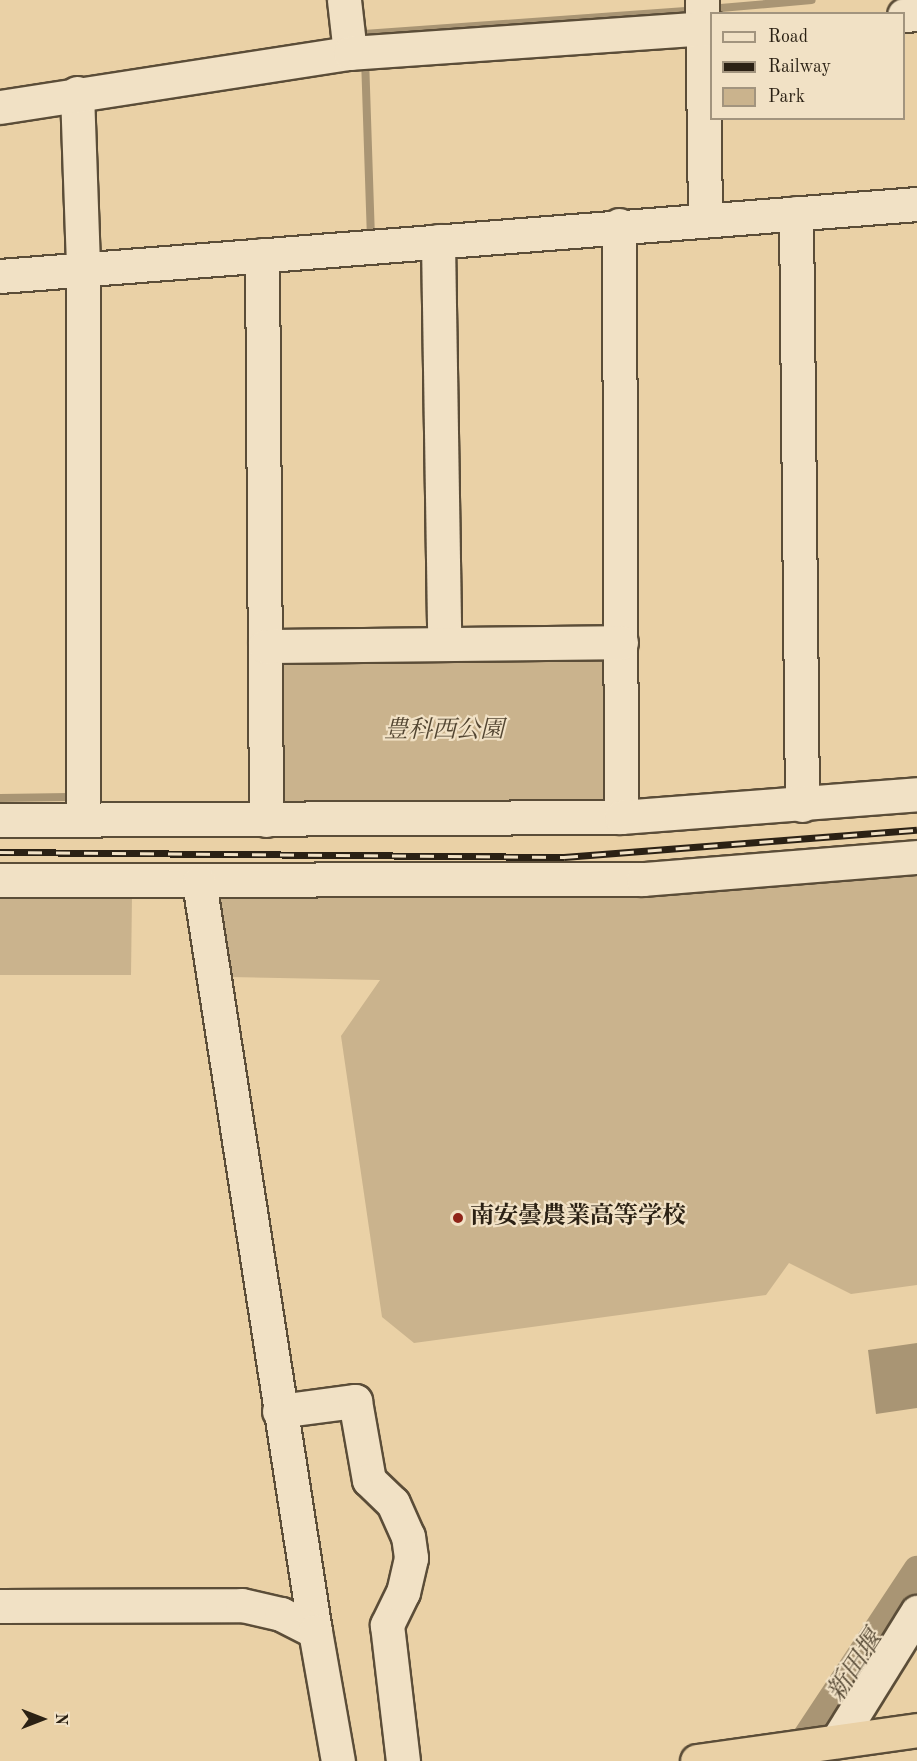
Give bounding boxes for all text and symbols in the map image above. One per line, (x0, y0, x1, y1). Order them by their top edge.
legend (710, 12, 905, 120)
text: Road (768, 28, 808, 46)
text: Railway (768, 58, 831, 76)
text: Park (768, 88, 805, 106)
park label: 豊科西公園 (384, 718, 504, 746)
place label: 南安曇農業高等学校 (470, 1204, 686, 1232)
marker: 南安曇農業高等学校 (451, 1211, 465, 1225)
water label: 新田堰 (822, 1626, 890, 1708)
north arrow (12, 1689, 72, 1749)
text: N (52, 1713, 68, 1725)

